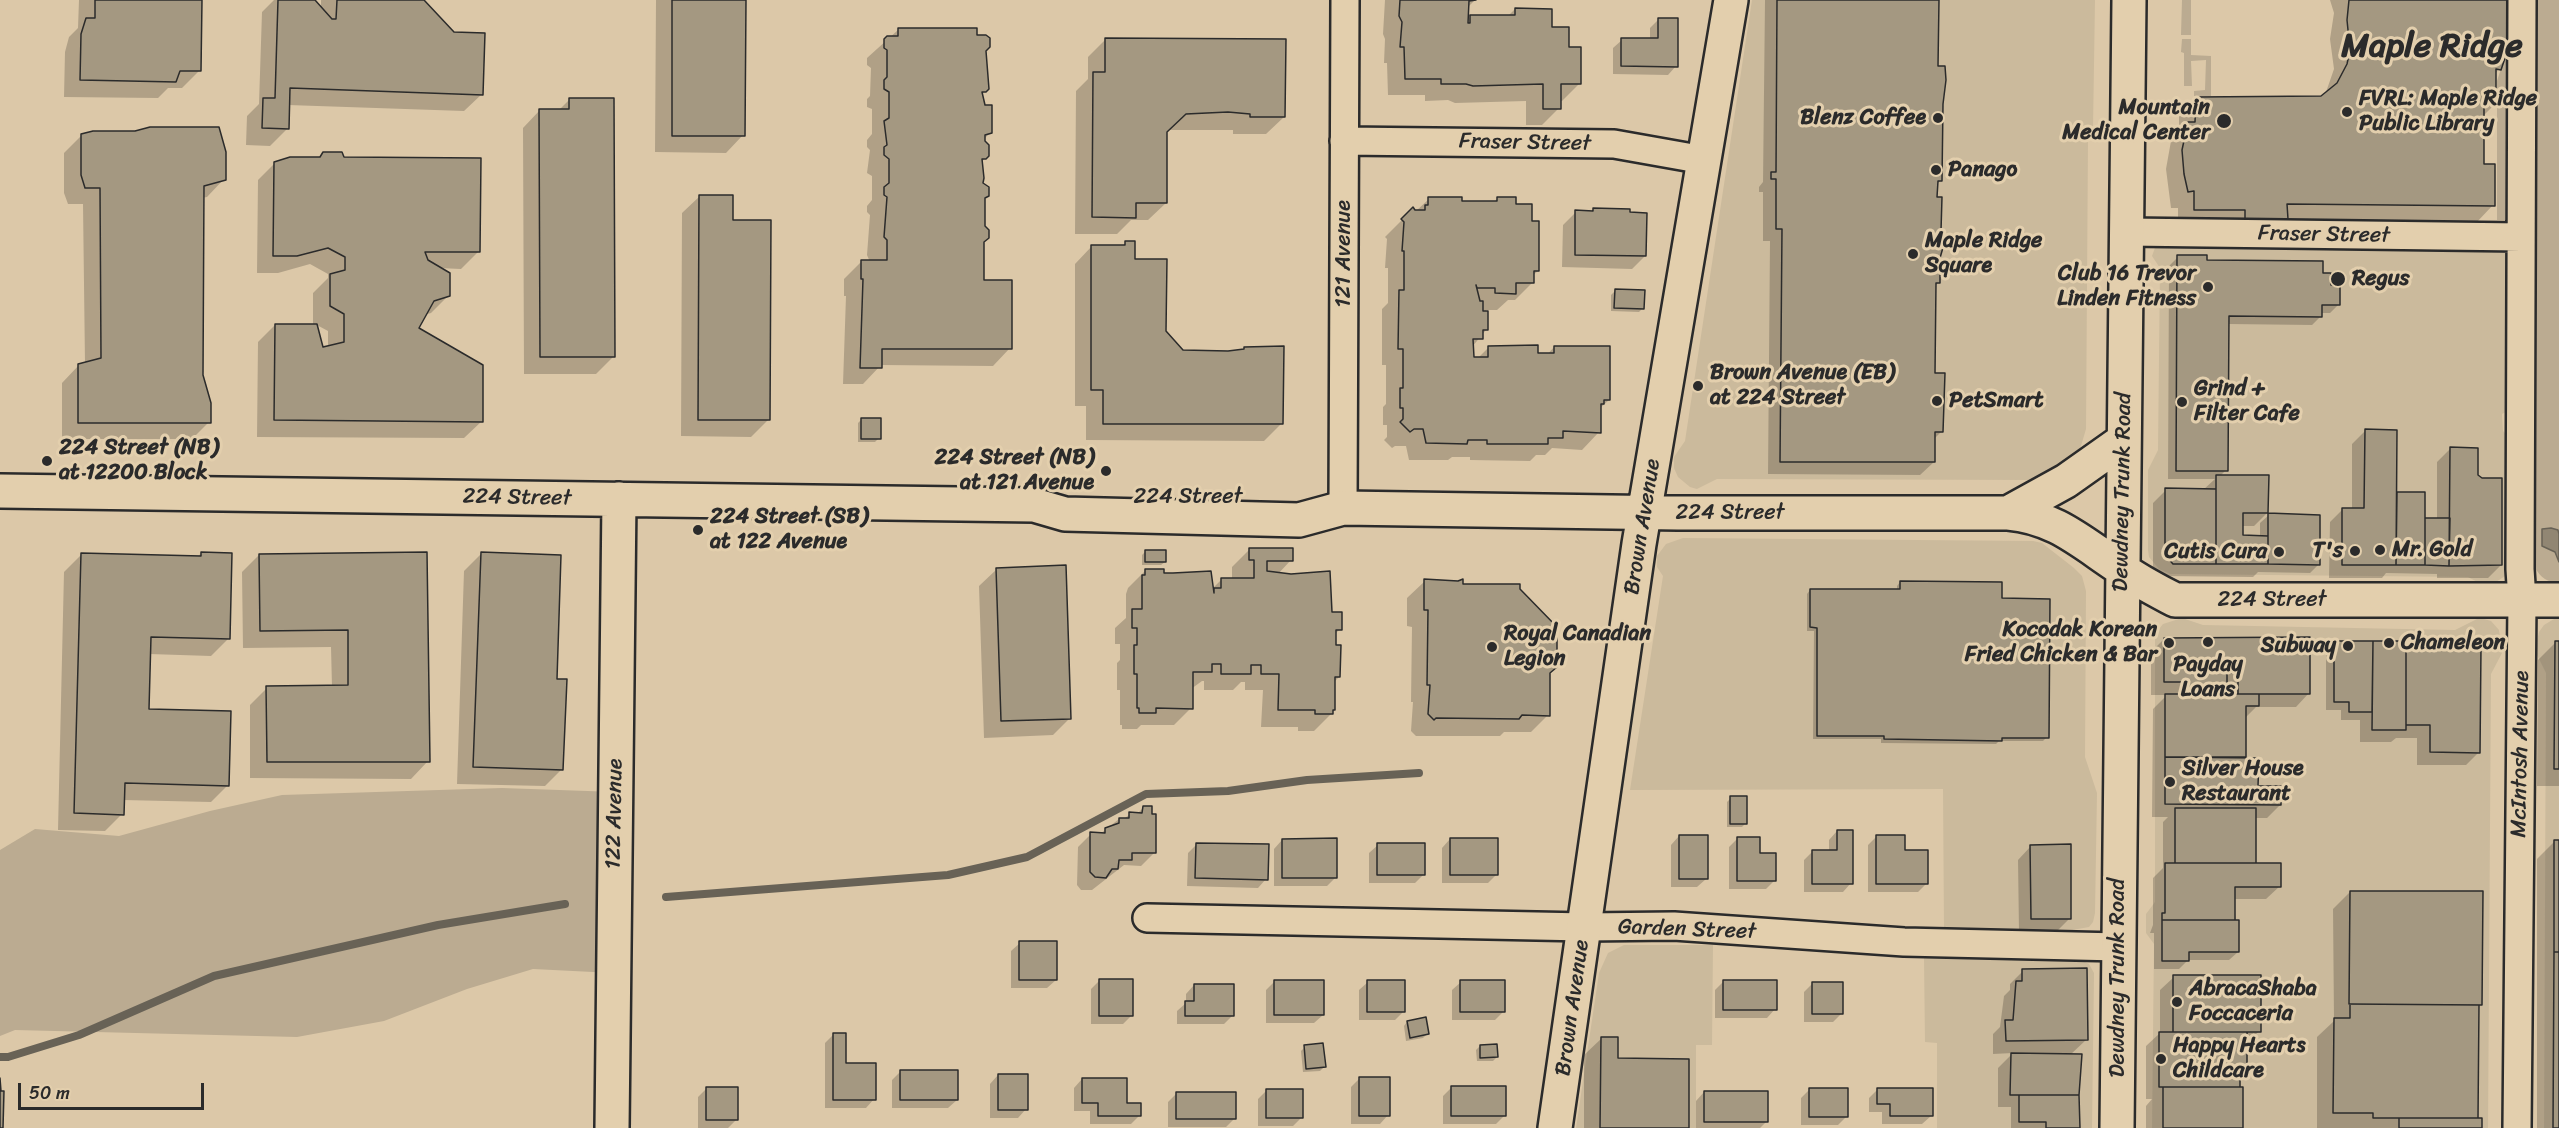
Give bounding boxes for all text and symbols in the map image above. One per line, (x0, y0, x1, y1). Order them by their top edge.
district label: Maple Ridge (2341, 27, 2523, 67)
place label: FVRL: Maple Ridge Public Library (2359, 86, 2537, 138)
place label: Mountain Medical Center (2062, 95, 2210, 146)
place label: Blenz Coffee (1800, 105, 1926, 131)
marker: FVRL: Maple Ridge Public Library (2340, 105, 2354, 119)
marker: Blenz Coffee (1931, 111, 1945, 125)
marker: Mountain Medical Center (2215, 112, 2233, 130)
street label: Fraser Street (1459, 129, 1591, 157)
place label: Panago (1948, 157, 2017, 183)
marker: Panago (1929, 163, 1943, 177)
street label: 121 Avenue (1331, 200, 1357, 308)
street label: Fraser Street (2258, 221, 2390, 249)
place label: Maple Ridge Square (1925, 228, 2042, 280)
marker: Maple Ridge Square (1906, 247, 1920, 261)
place label: Club 16 Trevor Linden Fitness (2057, 261, 2196, 312)
place label: Regus (2352, 266, 2410, 292)
marker: Regus (2329, 270, 2347, 288)
marker: Club 16 Trevor Linden Fitness (2201, 280, 2215, 294)
place label: Brown Avenue (EB) at 224 Street (1710, 360, 1895, 412)
place label: Grind + Filter Cafe (2194, 376, 2300, 428)
marker: Brown Avenue (EB) at 224 Street (1691, 379, 1705, 393)
place label: PetSmart (1949, 388, 2044, 414)
street label: Dewdney Trunk Road (2108, 392, 2138, 592)
marker: PetSmart (1930, 394, 1944, 408)
marker: Grind + Filter Cafe (2175, 395, 2189, 409)
place label: 224 Street (NB) at 12200 Block (59, 435, 218, 487)
place label: 224 Street (NB) at 121 Avenue (935, 445, 1094, 496)
marker: 224 Street (NB) at 12200 Block (40, 454, 54, 468)
street label: Brown Avenue (1619, 457, 1667, 597)
marker: 224 Street (NB) at 121 Avenue (1099, 464, 1113, 478)
street label: 224 Street (462, 484, 572, 512)
street label: 224 Street (1134, 484, 1242, 510)
street label: 224 Street (1676, 500, 1784, 526)
place label: 224 Street (SB) at 122 Avenue (710, 504, 868, 556)
marker: 224 Street (SB) at 122 Avenue (691, 523, 705, 537)
place label: Mr. Gold (2392, 537, 2472, 563)
place label: T's (2312, 538, 2343, 564)
place label: Cutis Cura (2164, 539, 2267, 565)
marker: Mr. Gold (2373, 543, 2387, 557)
marker: T's (2348, 544, 2362, 558)
marker: Cutis Cura (2272, 545, 2286, 559)
street label: 224 Street (2218, 587, 2326, 613)
place label: Kocodak Korean Fried Chicken & Bar (1965, 617, 2157, 668)
place label: Royal Canadian Legion (1504, 621, 1651, 672)
place label: Chameleon (2401, 630, 2505, 656)
place label: Subway (2261, 633, 2336, 659)
marker: Payday Loans (2201, 635, 2215, 649)
marker: Kocodak Korean Fried Chicken & Bar (2162, 636, 2176, 650)
marker: Chameleon (2382, 636, 2396, 650)
marker: Subway (2341, 639, 2355, 653)
marker: Royal Canadian Legion (1485, 640, 1499, 654)
place label: Payday Loans (2173, 652, 2243, 704)
street label: McIntosh Avenue (2506, 670, 2536, 838)
place label: Silver House Restaurant (2182, 756, 2304, 807)
street label: 122 Avenue (601, 758, 629, 870)
marker: Silver House Restaurant (2163, 775, 2177, 789)
street label: Dewdney Trunk Road (2105, 878, 2131, 1078)
street label: Garden Street (1617, 914, 1757, 946)
street label: Brown Avenue (1550, 938, 1596, 1078)
place label: AbracaShaba Foccaceria (2189, 976, 2317, 1028)
marker: AbracaShaba Foccaceria (2170, 995, 2184, 1009)
place label: Happy Hearts Childcare (2173, 1033, 2305, 1084)
marker: Happy Hearts Childcare (2154, 1052, 2168, 1066)
scale bar (21, 1071, 207, 1109)
text: 50 m (29, 1077, 70, 1109)

